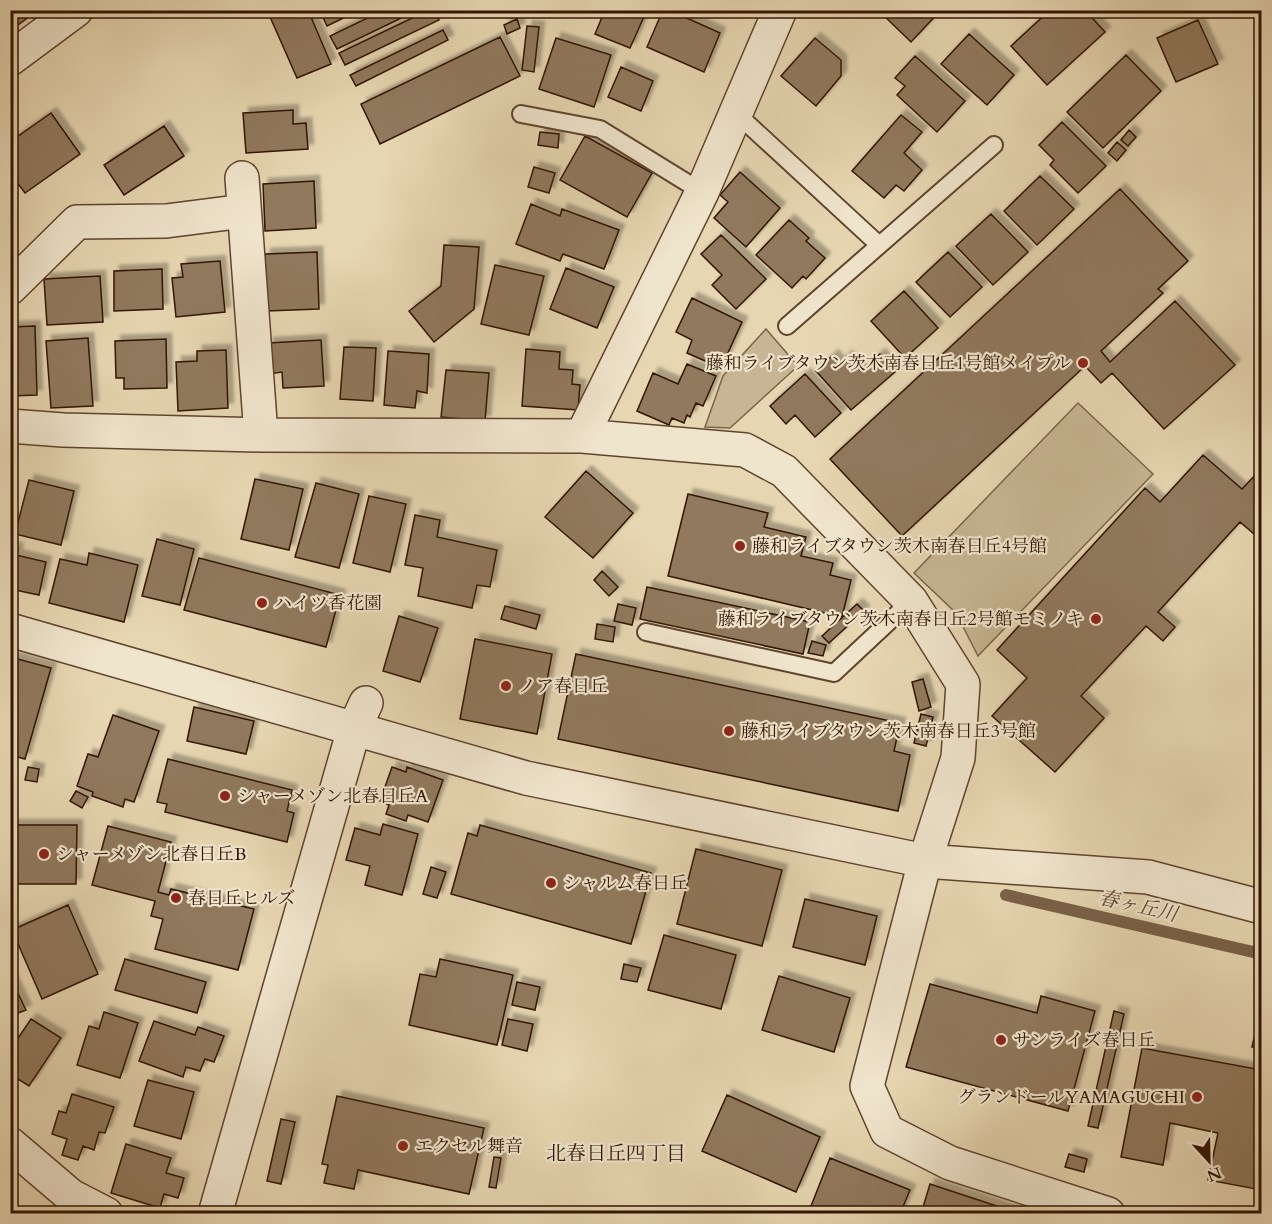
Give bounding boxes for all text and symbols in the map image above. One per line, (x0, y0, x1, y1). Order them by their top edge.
place label: 藤和ライブタウン茨木南春日丘1号館メイプル (706, 351, 1071, 376)
marker: 藤和ライブタウン茨木南春日丘1号館メイプル (1076, 356, 1090, 370)
place label: 藤和ライブタウン茨木南春日丘4号館 (752, 534, 1047, 559)
marker: 藤和ライブタウン茨木南春日丘4号館 (733, 539, 747, 553)
place label: ハイツ香花園 (274, 591, 382, 616)
marker: ハイツ香花園 (255, 596, 269, 610)
place label: 藤和ライブタウン茨木南春日丘2号館モミノキ (718, 607, 1084, 632)
marker: 藤和ライブタウン茨木南春日丘2号館モミノキ (1089, 612, 1103, 626)
place label: ノア春日丘 (518, 674, 608, 699)
marker: ノア春日丘 (499, 679, 513, 693)
place label: 藤和ライブタウン茨木南春日丘3号館 (741, 719, 1036, 744)
marker: 藤和ライブタウン茨木南春日丘3号館 (722, 724, 736, 738)
place label: シャーメゾン北春日丘A (237, 784, 428, 809)
marker: シャーメゾン北春日丘A (218, 789, 232, 803)
place label: シャーメゾン北春日丘B (56, 842, 246, 867)
marker: シャーメゾン北春日丘B (37, 847, 51, 861)
place label: シャルム春日丘 (563, 871, 688, 896)
marker: シャルム春日丘 (544, 876, 558, 890)
water label: 春ヶ丘川 (1096, 884, 1182, 929)
place label: 春日丘ヒルズ (188, 886, 295, 911)
marker: 春日丘ヒルズ (169, 891, 183, 905)
place label: サンライズ春日丘 (1013, 1028, 1155, 1053)
marker: サンライズ春日丘 (994, 1033, 1008, 1047)
place label: グランドールYAMAGUCHI (957, 1085, 1185, 1110)
marker: グランドールYAMAGUCHI (1190, 1090, 1204, 1104)
north arrow (1179, 1131, 1239, 1191)
place label: エクセル舞音 (415, 1134, 523, 1159)
marker: エクセル舞音 (396, 1139, 410, 1153)
district label: 北春日丘四丁目 (546, 1140, 686, 1167)
text: N (1204, 1161, 1225, 1187)

